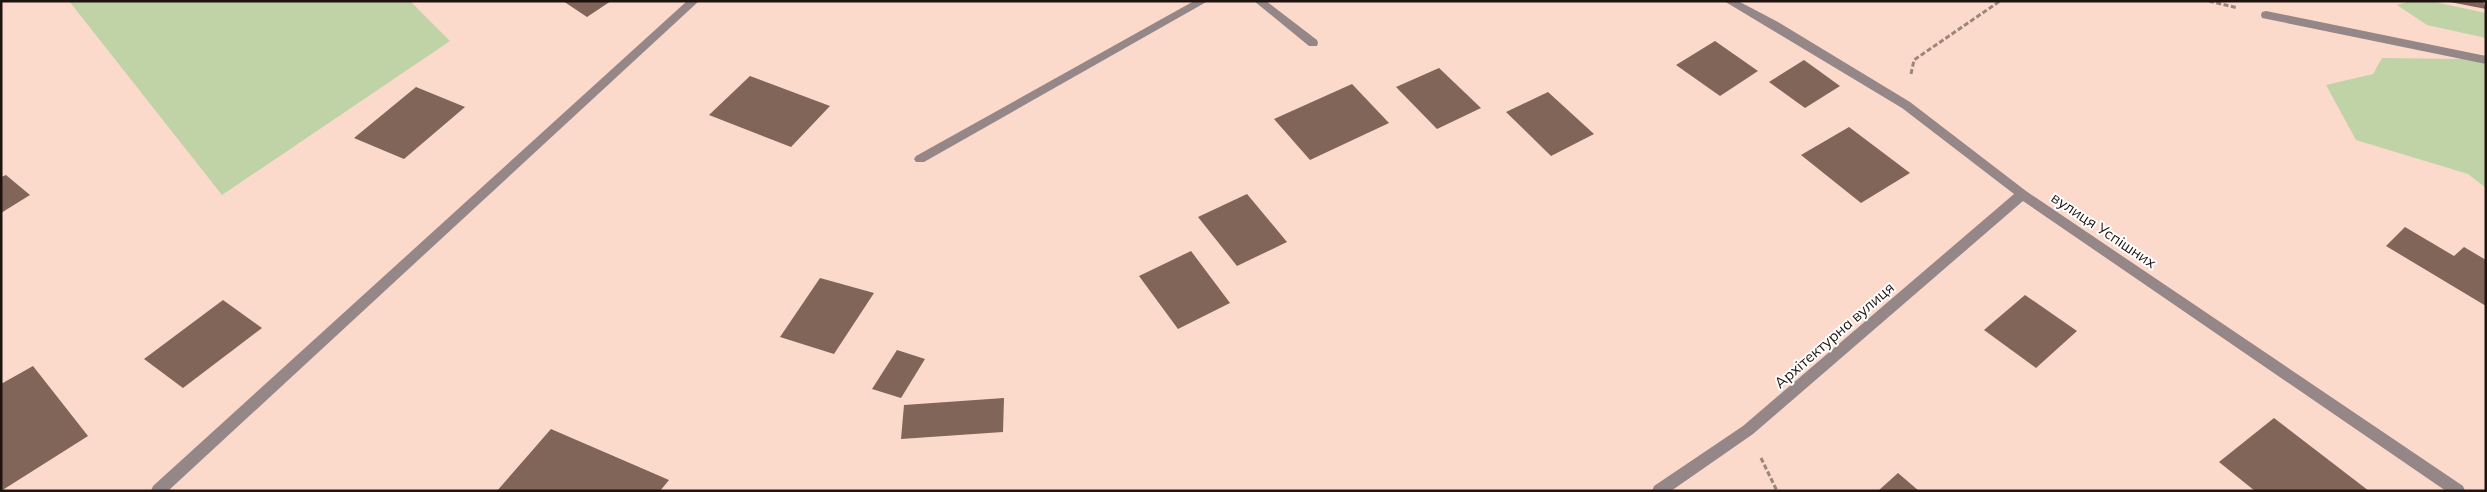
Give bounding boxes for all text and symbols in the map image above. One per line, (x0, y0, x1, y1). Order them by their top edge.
street label: вулиця Успішних (2048, 188, 2160, 272)
street label: Архітектурна вулиця (1770, 278, 1898, 392)

